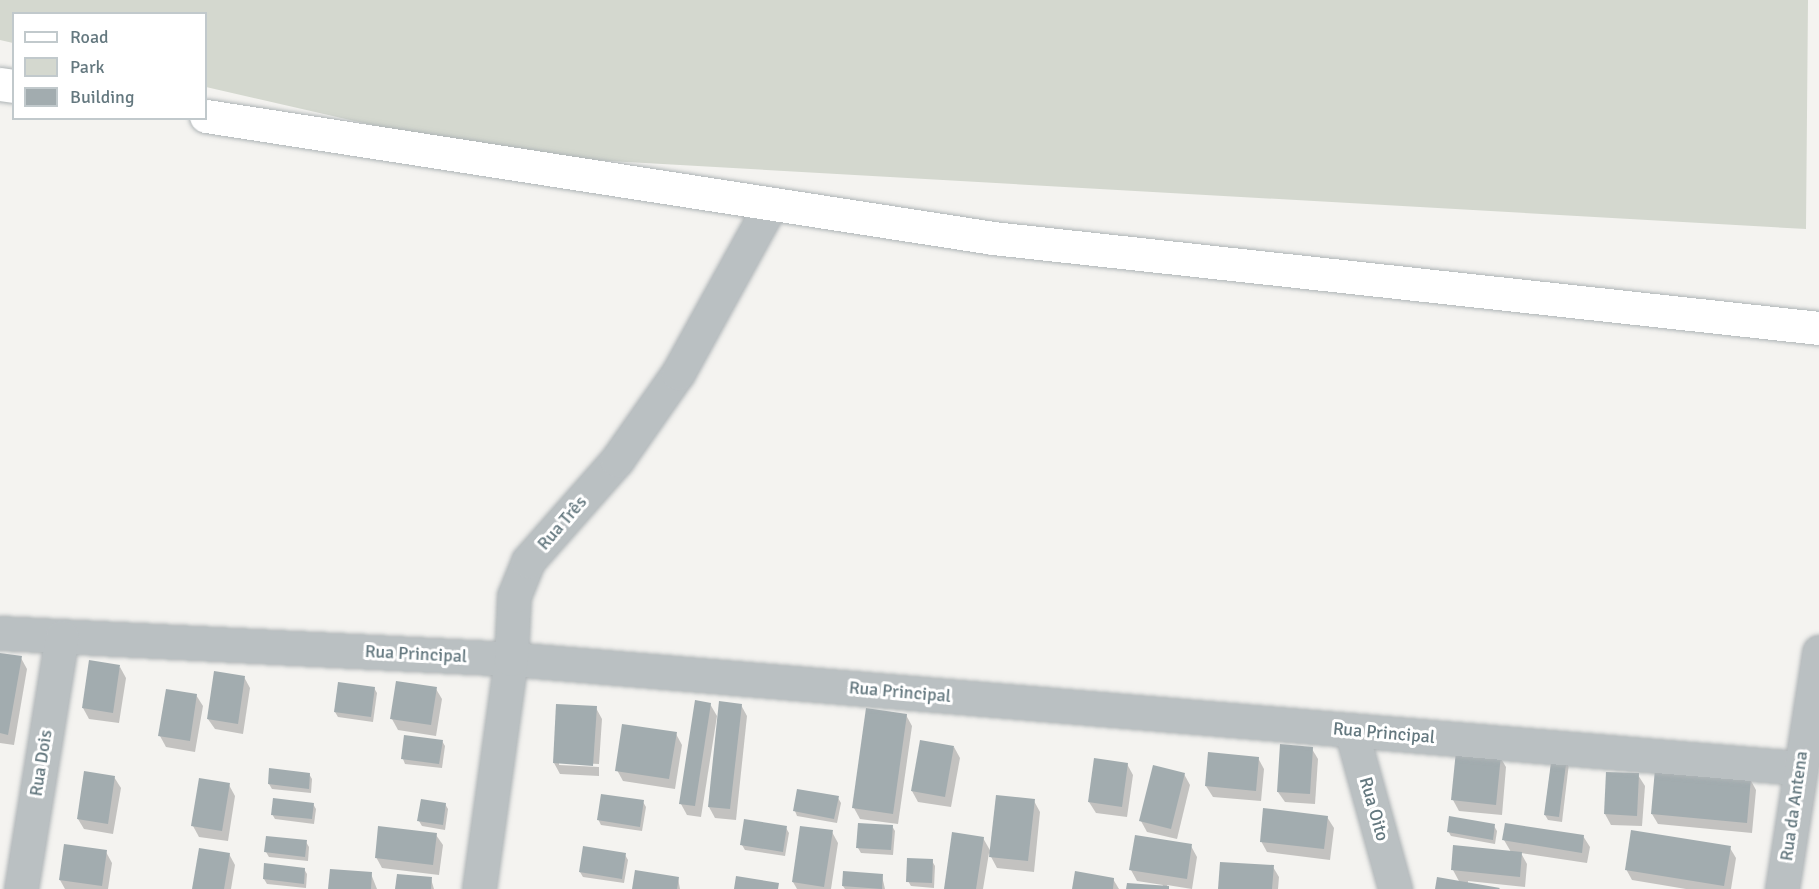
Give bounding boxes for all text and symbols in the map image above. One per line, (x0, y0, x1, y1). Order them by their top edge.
legend (12, 12, 207, 120)
text: Road (70, 26, 109, 48)
text: Park (70, 56, 105, 78)
text: Building (70, 86, 134, 108)
street label: Rua Três (533, 492, 591, 554)
street label: Rua Principal (364, 641, 468, 667)
street label: Rua Principal (848, 677, 952, 707)
street label: Rua Principal (1332, 718, 1436, 748)
street label: Rua Dois (25, 728, 57, 798)
street label: Rua da Antena (1776, 750, 1812, 862)
street label: Rua Oito (1355, 775, 1393, 843)

